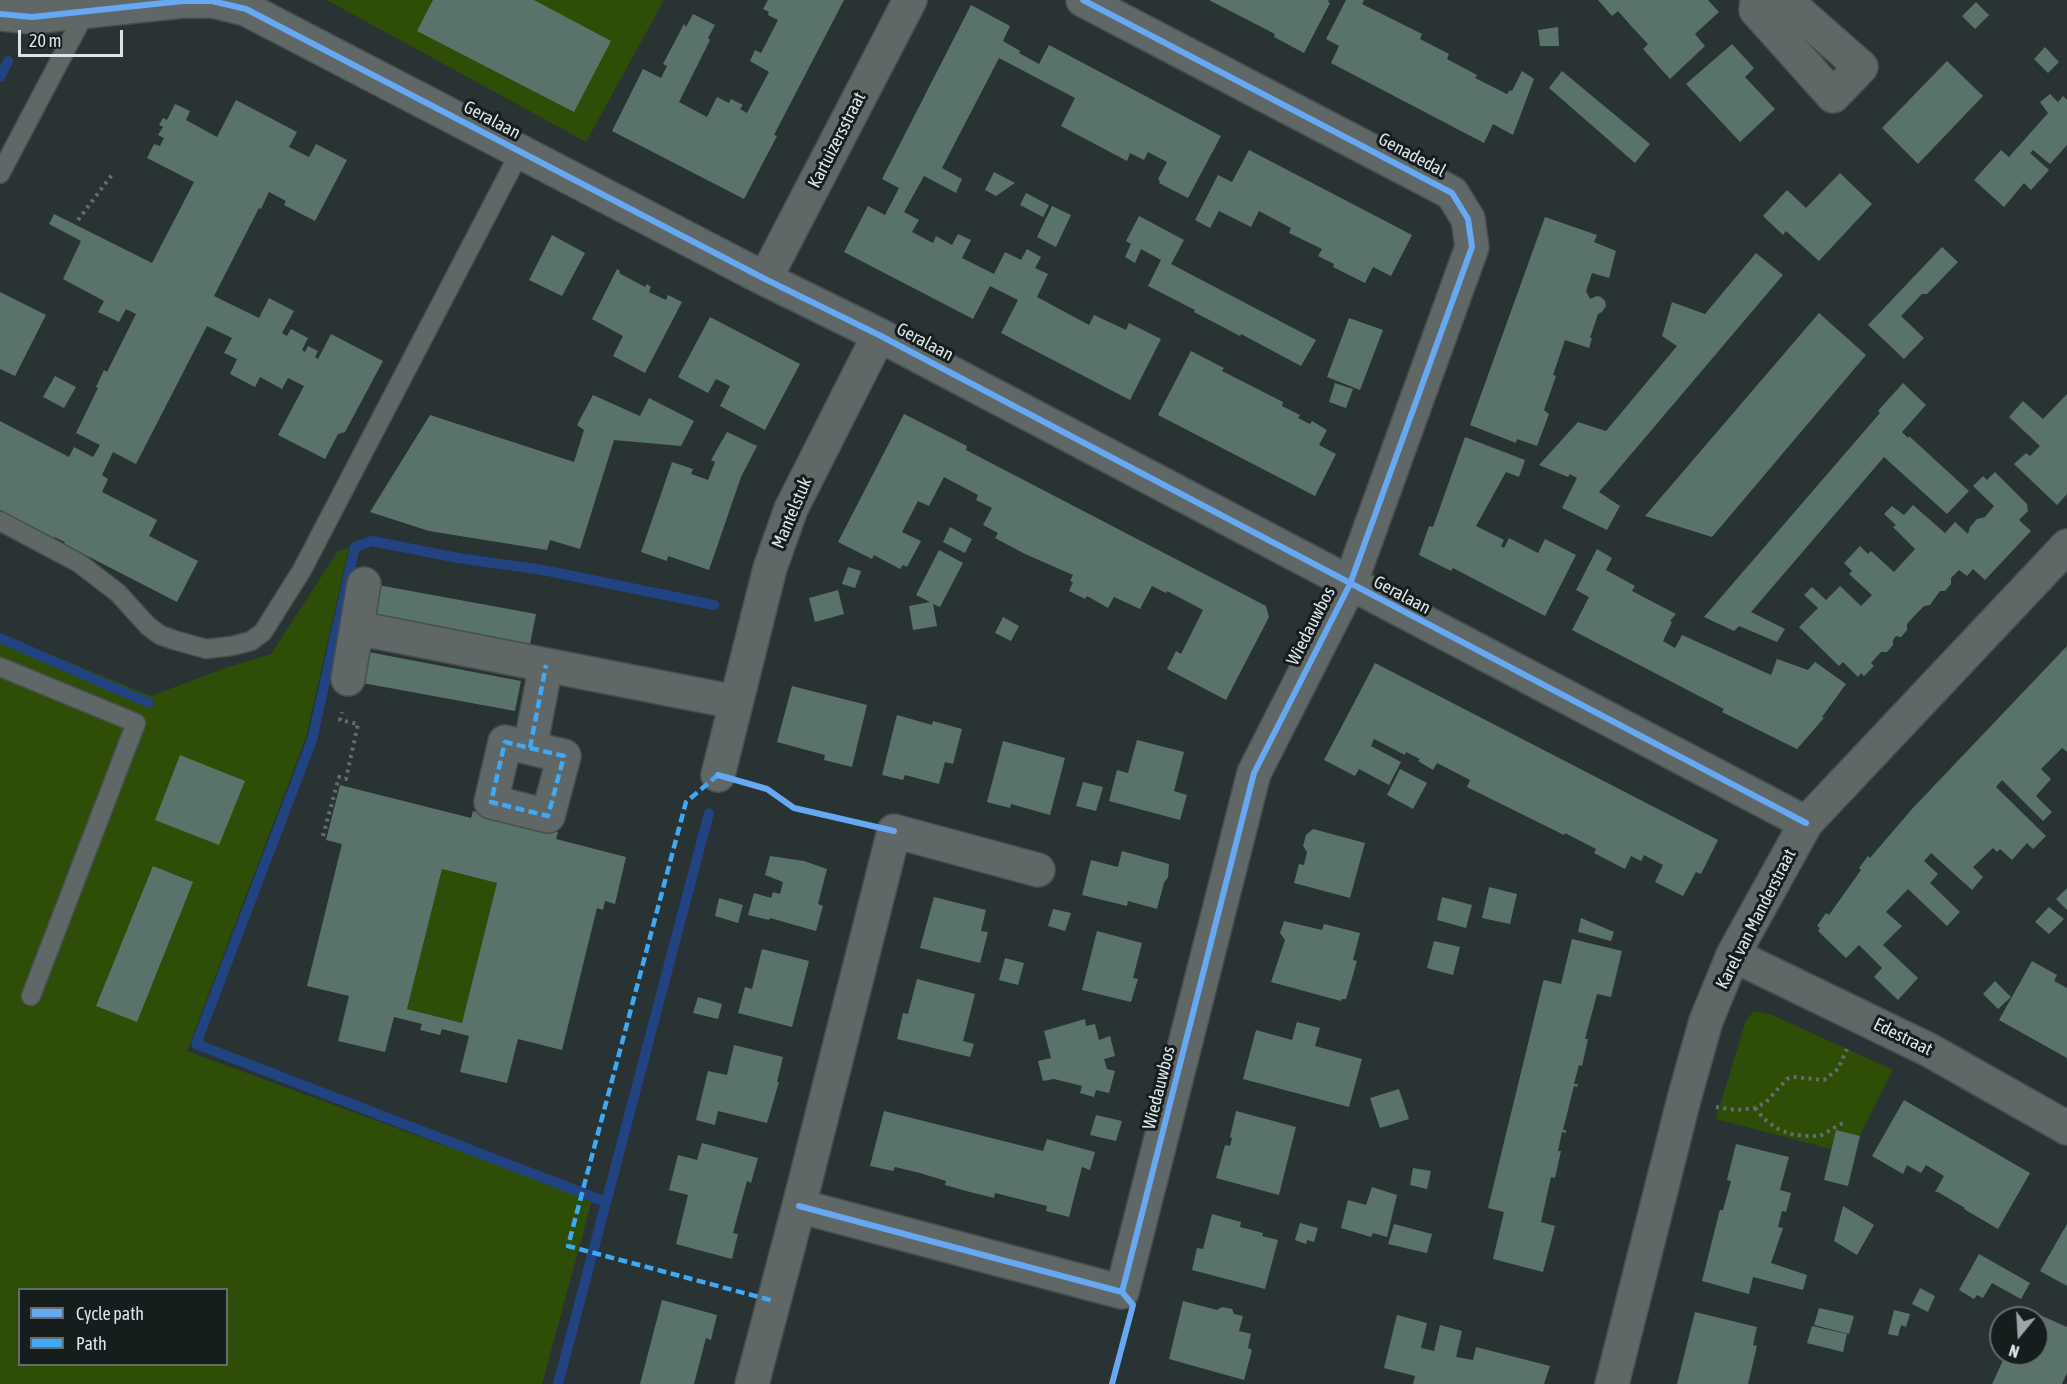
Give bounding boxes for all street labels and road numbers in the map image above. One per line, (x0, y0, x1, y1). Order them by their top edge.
street label: Kartuizersstraat (804, 89, 870, 191)
street label: Geralaan (460, 96, 524, 144)
street label: Genadedal (1375, 128, 1449, 182)
street label: Geralaan (893, 318, 957, 366)
street label: Mantelstuk (767, 474, 817, 552)
street label: Geralaan (1370, 571, 1434, 619)
street label: Wiedauwbos (1282, 583, 1340, 669)
street label: Karel van Manderstraat (1711, 846, 1801, 992)
street label: Edestraat (1870, 1014, 1936, 1060)
street label: Wiedauwbos (1138, 1044, 1180, 1132)

